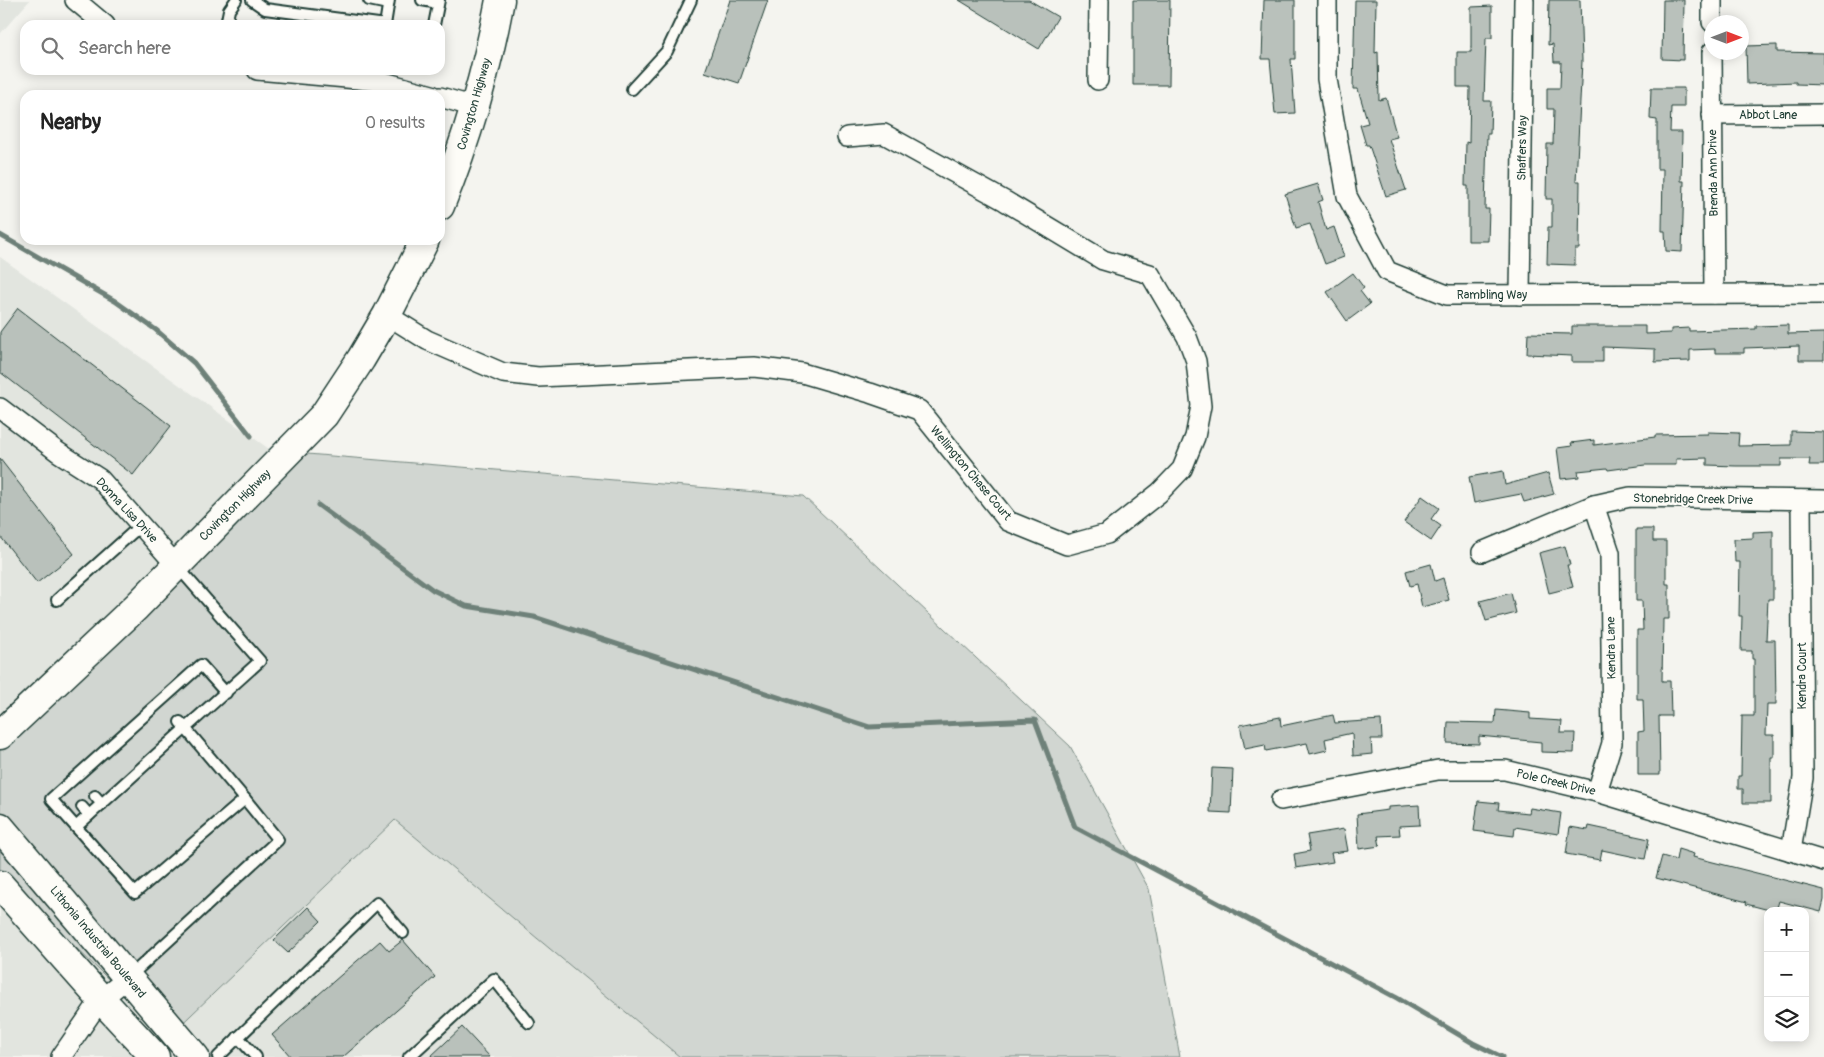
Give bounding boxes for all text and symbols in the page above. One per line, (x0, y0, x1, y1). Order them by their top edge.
north arrow (1704, 15, 1749, 60)
search box (20, 20, 445, 75)
icon: search (38, 34, 66, 62)
text: Search here (78, 36, 171, 60)
street label: Covington Highway (454, 56, 495, 152)
street label: Abbot Lane (1739, 108, 1797, 123)
text: Nearby (40, 109, 101, 136)
text: 0 results (365, 113, 425, 133)
street label: Shaffers Way (1514, 115, 1531, 181)
street label: Brenda Ann Drive (1705, 129, 1722, 217)
street label: Rambling Way (1457, 288, 1527, 303)
street label: Wellington Chase Court (927, 423, 1015, 524)
street label: Covington Highway (196, 466, 274, 544)
street label: Donna Lisa Drive (93, 475, 161, 546)
street label: Stonebridge Creek Drive (1633, 491, 1753, 508)
street label: Kendra Lane (1603, 616, 1620, 679)
street label: Kendra Court (1795, 642, 1810, 710)
street label: Pole Creek Drive (1515, 766, 1597, 799)
street label: Lithonia Industrial Boulevard (46, 883, 149, 1001)
map controls (1764, 907, 1809, 1042)
button: + (1764, 907, 1809, 952)
button: − (1764, 952, 1809, 997)
button: layers (1764, 997, 1809, 1042)

